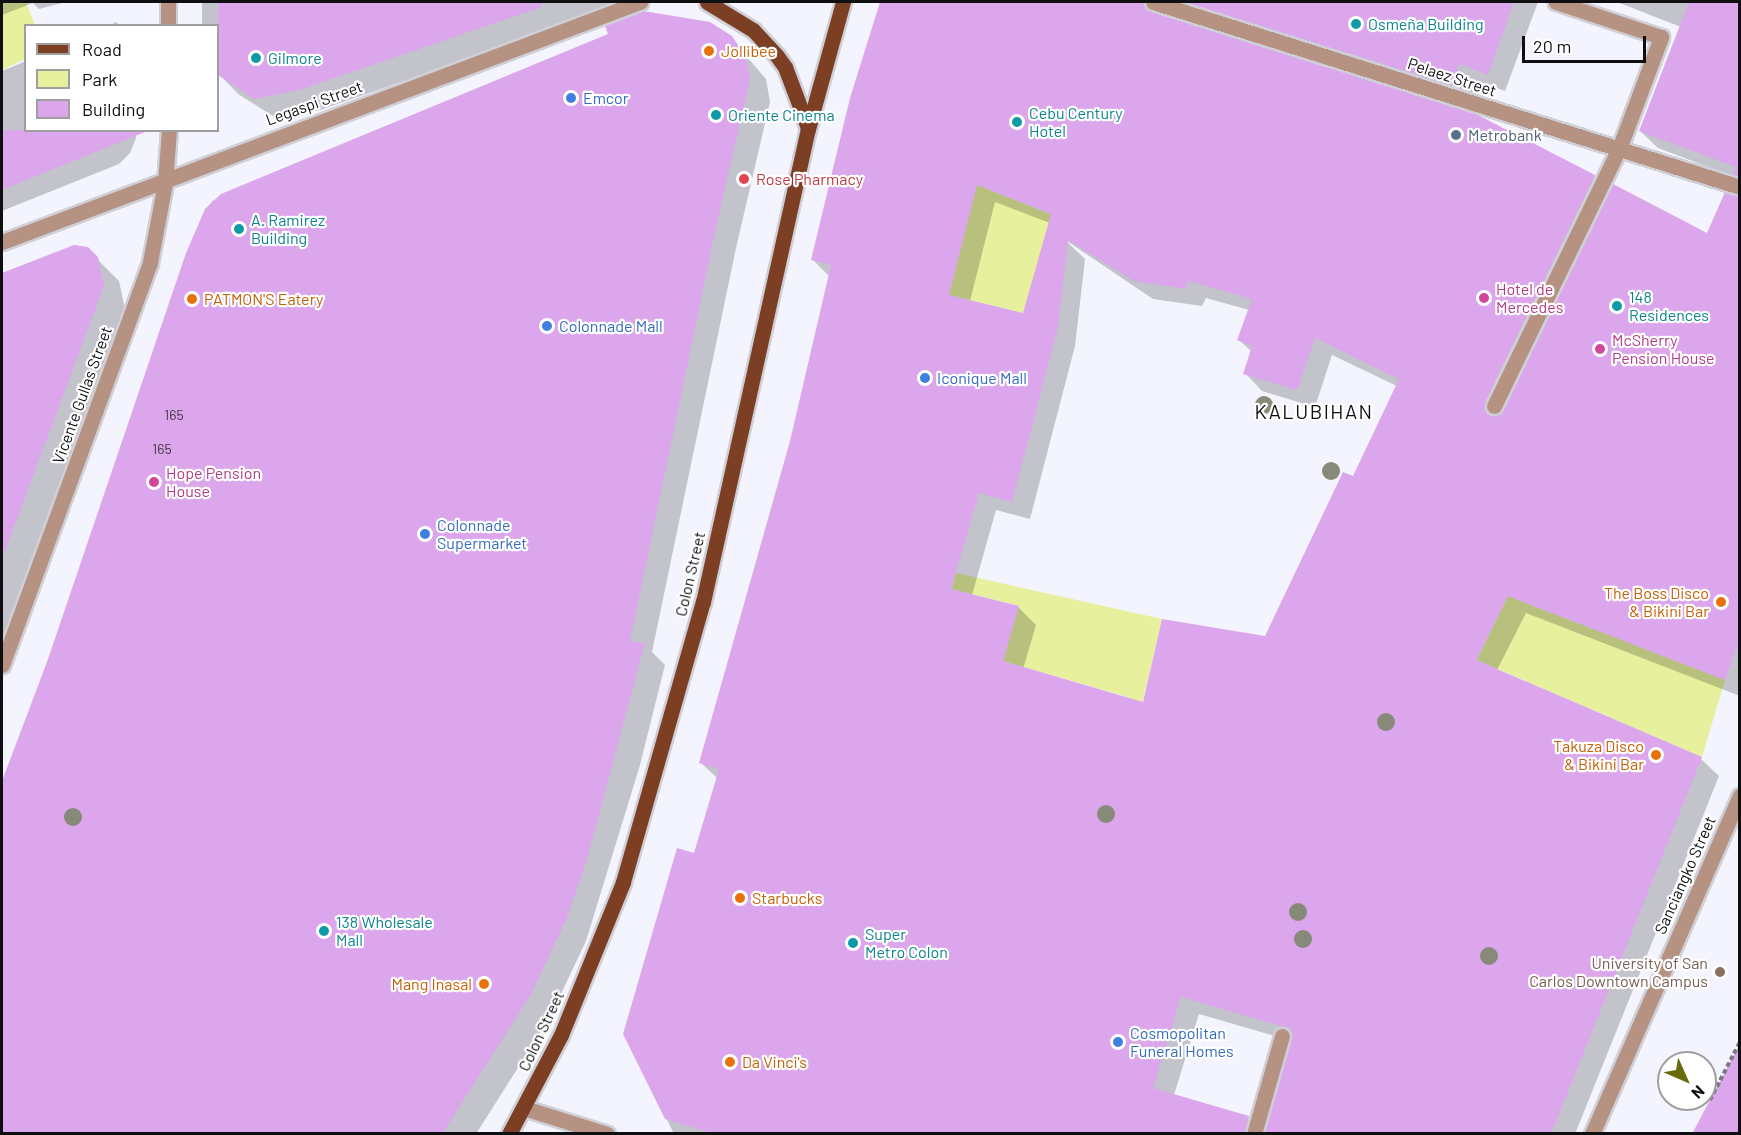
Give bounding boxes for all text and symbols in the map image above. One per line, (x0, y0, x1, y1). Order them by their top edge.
place label: Osmeña Building (1368, 14, 1483, 34)
marker: Osmeña Building (1349, 17, 1363, 31)
legend (24, 24, 219, 132)
scale bar (1525, 24, 1650, 62)
text: 20 m (1533, 35, 1571, 57)
text: Road (82, 38, 122, 60)
place label: Jollibee (721, 41, 776, 61)
marker: Jollibee (702, 44, 716, 58)
place label: Gilmore (268, 48, 322, 68)
marker: Gilmore (249, 51, 263, 65)
street label: Pelaez Street (1405, 54, 1499, 100)
text: Park (82, 68, 117, 90)
street label: Legaspi Street (263, 77, 365, 129)
place label: Emcor (583, 88, 629, 108)
marker: Emcor (564, 91, 578, 105)
text: Building (82, 98, 145, 120)
place label: Cebu Century Hotel (1029, 103, 1123, 141)
place label: Oriente Cinema (728, 105, 835, 125)
marker: Oriente Cinema (709, 108, 723, 122)
marker: Cebu Century Hotel (1010, 115, 1024, 129)
place label: Metrobank (1468, 125, 1542, 145)
marker: Metrobank (1449, 128, 1463, 142)
place label: Rose Pharmacy (756, 169, 863, 189)
marker: Rose Pharmacy (737, 172, 751, 186)
place label: A. Ramirez Building (251, 210, 325, 248)
marker: A. Ramirez Building (232, 222, 246, 236)
place label: Hotel de Mercedes (1496, 279, 1563, 317)
place label: 148 Residences (1629, 287, 1709, 325)
place label: PATMON'S Eatery (204, 289, 323, 309)
marker: Hotel de Mercedes (1477, 291, 1491, 305)
marker: PATMON'S Eatery (185, 292, 199, 306)
marker: 148 Residences (1610, 299, 1624, 313)
place label: Colonnade Mall (559, 316, 663, 336)
marker: Colonnade Mall (540, 319, 554, 333)
street label: Vicente Gullas Street (48, 324, 116, 466)
place label: McSherry Pension House (1612, 330, 1715, 368)
marker: McSherry Pension House (1593, 342, 1607, 356)
place label: Iconique Mall (937, 368, 1027, 388)
marker: Iconique Mall (918, 371, 932, 385)
district label: KALUBIHAN (1254, 399, 1374, 423)
house number: 165 (164, 407, 184, 423)
house number: 165 (152, 441, 172, 457)
place label: Hope Pension House (166, 463, 261, 501)
marker: Hope Pension House (147, 475, 161, 489)
place label: Colonnade Supermarket (437, 515, 527, 553)
marker: Colonnade Supermarket (418, 527, 432, 541)
street label: Colon Street (671, 530, 709, 618)
place label: The Boss Disco & Bikini Bar (1604, 583, 1709, 621)
marker: The Boss Disco & Bikini Bar (1714, 595, 1728, 609)
place label: Takuza Disco & Bikini Bar (1553, 736, 1644, 774)
marker: Takuza Disco & Bikini Bar (1649, 748, 1663, 762)
street label: Sanciangko Street (1650, 813, 1720, 937)
place label: Starbucks (752, 888, 822, 908)
marker: Starbucks (733, 891, 747, 905)
place label: 138 Wholesale Mall (336, 912, 433, 950)
marker: 138 Wholesale Mall (317, 924, 331, 938)
place label: Super Metro Colon (865, 924, 948, 962)
marker: Super Metro Colon (846, 936, 860, 950)
place label: University of San Carlos Downtown Campus (1529, 953, 1708, 991)
marker: University of San Carlos Downtown Campus (1713, 965, 1727, 979)
place label: Mang Inasal (392, 974, 472, 994)
marker: Mang Inasal (477, 977, 491, 991)
street label: Colon Street (514, 988, 568, 1074)
place label: Cosmopolitan Funeral Homes (1130, 1023, 1234, 1061)
marker: Cosmopolitan Funeral Homes (1111, 1035, 1125, 1049)
north arrow (1657, 1051, 1717, 1111)
place label: Da Vinci's (742, 1052, 807, 1072)
marker: Da Vinci's (723, 1055, 737, 1069)
text: N (1688, 1082, 1709, 1103)

